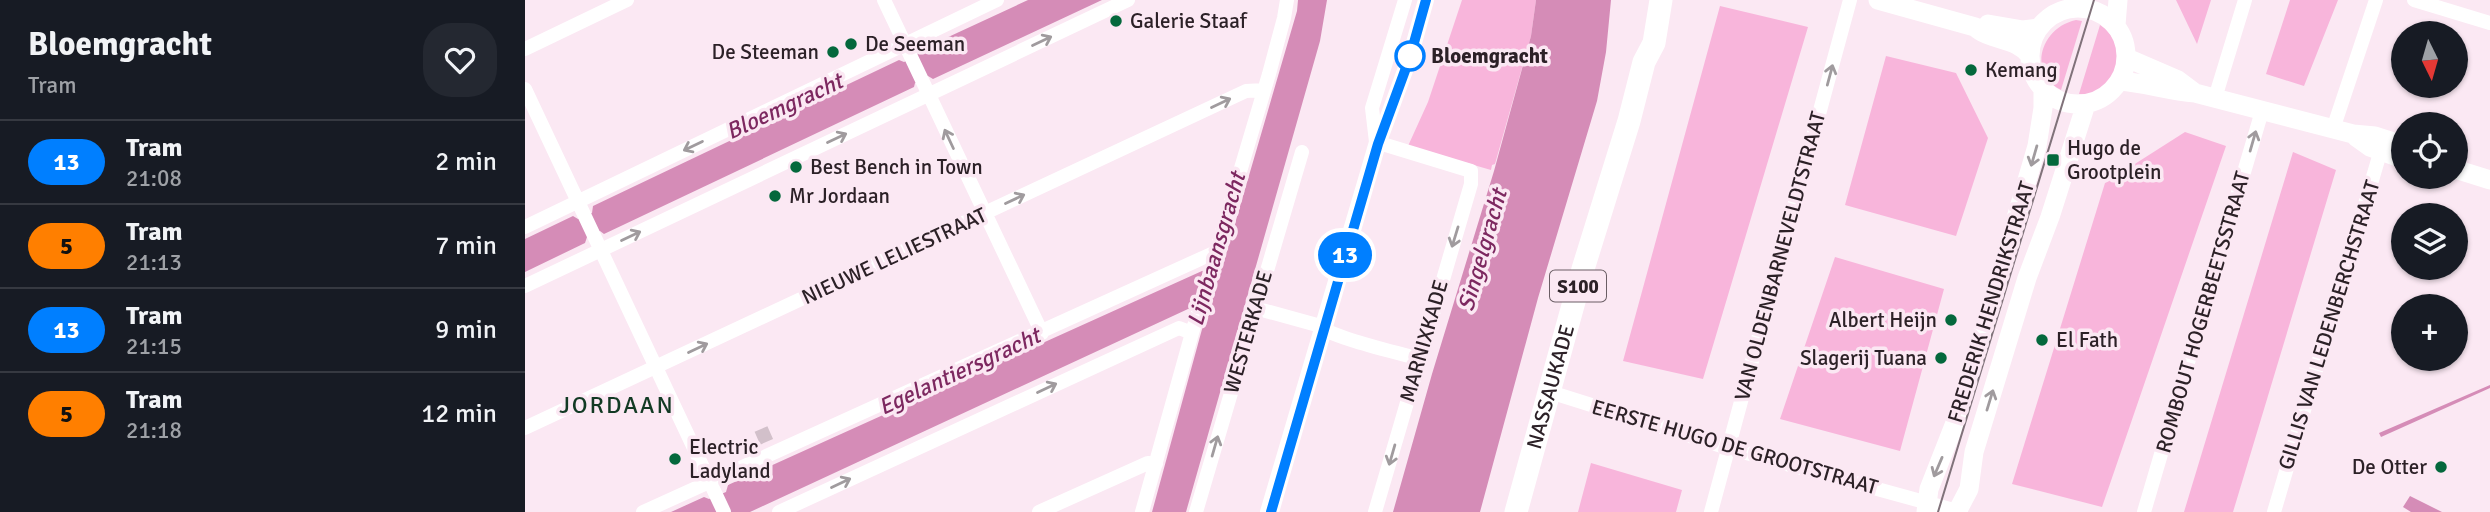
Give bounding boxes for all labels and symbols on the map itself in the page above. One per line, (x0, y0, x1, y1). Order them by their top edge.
place label: Galerie Staaf (1130, 8, 1248, 34)
marker: Galerie Staaf (1108, 13, 1124, 29)
north arrow (2391, 21, 2467, 98)
place label: De Seeman (865, 31, 965, 57)
one-way arrow (1031, 33, 1052, 47)
marker: De Seeman (843, 36, 859, 52)
place label: De Steeman (712, 39, 819, 65)
marker: Bloemgracht (1395, 41, 1425, 71)
place label: Bloemgracht (1431, 43, 1548, 69)
marker: De Steeman (825, 44, 841, 60)
place label: Kemang (1985, 57, 2058, 83)
marker: Kemang (1963, 62, 1979, 78)
one-way arrow (1824, 64, 1837, 86)
water label: Bloemgracht (721, 66, 850, 146)
one-way arrow (1210, 96, 1231, 109)
street label: VAN OLDENBARNEVELDTSTRAAT (1729, 108, 1831, 403)
one-way arrow (942, 129, 955, 150)
one-way arrow (2247, 130, 2260, 152)
one-way arrow (826, 131, 847, 145)
place label: Hugo de Grootplein (2067, 135, 2162, 185)
one-way arrow (683, 140, 704, 153)
one-way arrow (2027, 144, 2040, 167)
marker: Hugo de Grootplein (2045, 152, 2061, 168)
place label: Best Bench in Town (810, 154, 983, 180)
marker: Best Bench in Town (788, 159, 804, 175)
water label: Lijnbaansgracht (1181, 166, 1253, 329)
street label: ROMBOUT HOGERBEETSSTRAAT (2150, 168, 2256, 456)
street label: GILLIS VAN LEDENBERCHSTRAAT (2273, 177, 2386, 473)
street label: FREDERIK HENDRIKSTRAAT (1942, 178, 2040, 426)
place label: Mr Jordaan (789, 183, 890, 209)
water label: Singelgracht (1451, 183, 1514, 314)
marker: Mr Jordaan (767, 188, 783, 204)
one-way arrow (1003, 192, 1025, 205)
street label: NIEUWE LELIESTRAAT (797, 201, 991, 310)
one-way arrow (1448, 225, 1461, 247)
one-way arrow (620, 229, 641, 242)
line badge: 13 (1313, 232, 1377, 278)
street label: WESTERKADE (1218, 268, 1278, 396)
road number: S100 (1550, 270, 1606, 302)
street label: MARNIXKADE (1394, 277, 1454, 405)
place label: Albert Heijn (1829, 307, 1937, 333)
marker: Albert Heijn (1943, 312, 1959, 328)
water label: Egelantiersgracht (874, 320, 1047, 422)
street label: NASSAUKADE (1521, 322, 1580, 452)
place label: El Fath (2056, 327, 2118, 353)
marker: El Fath (2034, 332, 2050, 348)
one-way arrow (687, 341, 708, 354)
place label: Slagerij Tuana (1800, 345, 1927, 371)
marker: Slagerij Tuana (1933, 350, 1949, 366)
one-way arrow (1037, 381, 1058, 394)
district label: JORDAAN (559, 390, 675, 420)
one-way arrow (1985, 390, 1997, 412)
street label: EERSTE HUGO DE GROOTSTRAAT (1589, 394, 1882, 501)
place label: Electric Ladyland (689, 434, 771, 484)
one-way arrow (1209, 436, 1222, 458)
one-way arrow (1384, 444, 1397, 466)
marker: Electric Ladyland (667, 451, 683, 467)
place label: De Otter (2352, 454, 2427, 480)
one-way arrow (1931, 456, 1944, 477)
marker: De Otter (2433, 459, 2449, 475)
one-way arrow (830, 476, 851, 490)

